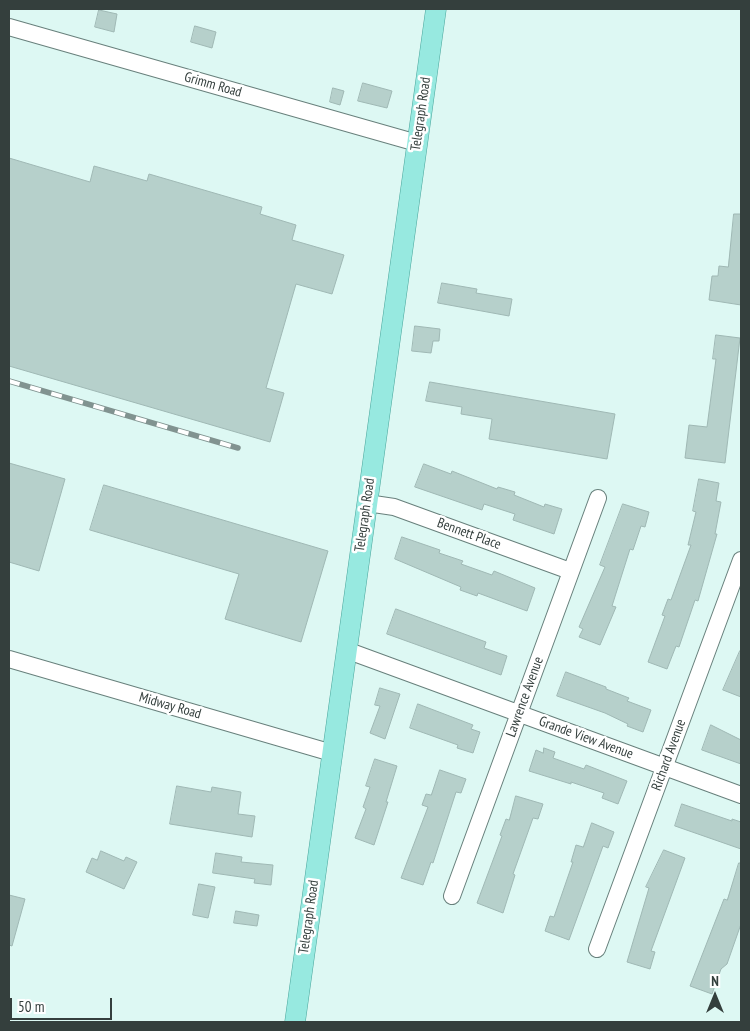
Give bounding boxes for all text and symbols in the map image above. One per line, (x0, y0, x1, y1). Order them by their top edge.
street label: Grimm Road (182, 69, 244, 101)
street label: Telegraph Road (408, 76, 434, 152)
street label: Telegraph Road (352, 477, 378, 553)
street label: Bennett Place (435, 515, 503, 553)
street label: Lawrence Avenue (503, 655, 547, 739)
street label: Midway Road (137, 689, 203, 723)
street label: Grande View Avenue (537, 713, 635, 763)
street label: Richard Avenue (648, 717, 690, 793)
street label: Telegraph Road (296, 879, 322, 955)
north arrow (690, 971, 740, 1021)
text: N (711, 972, 719, 990)
scale bar (12, 988, 115, 1020)
text: 50 m (18, 997, 44, 1016)

